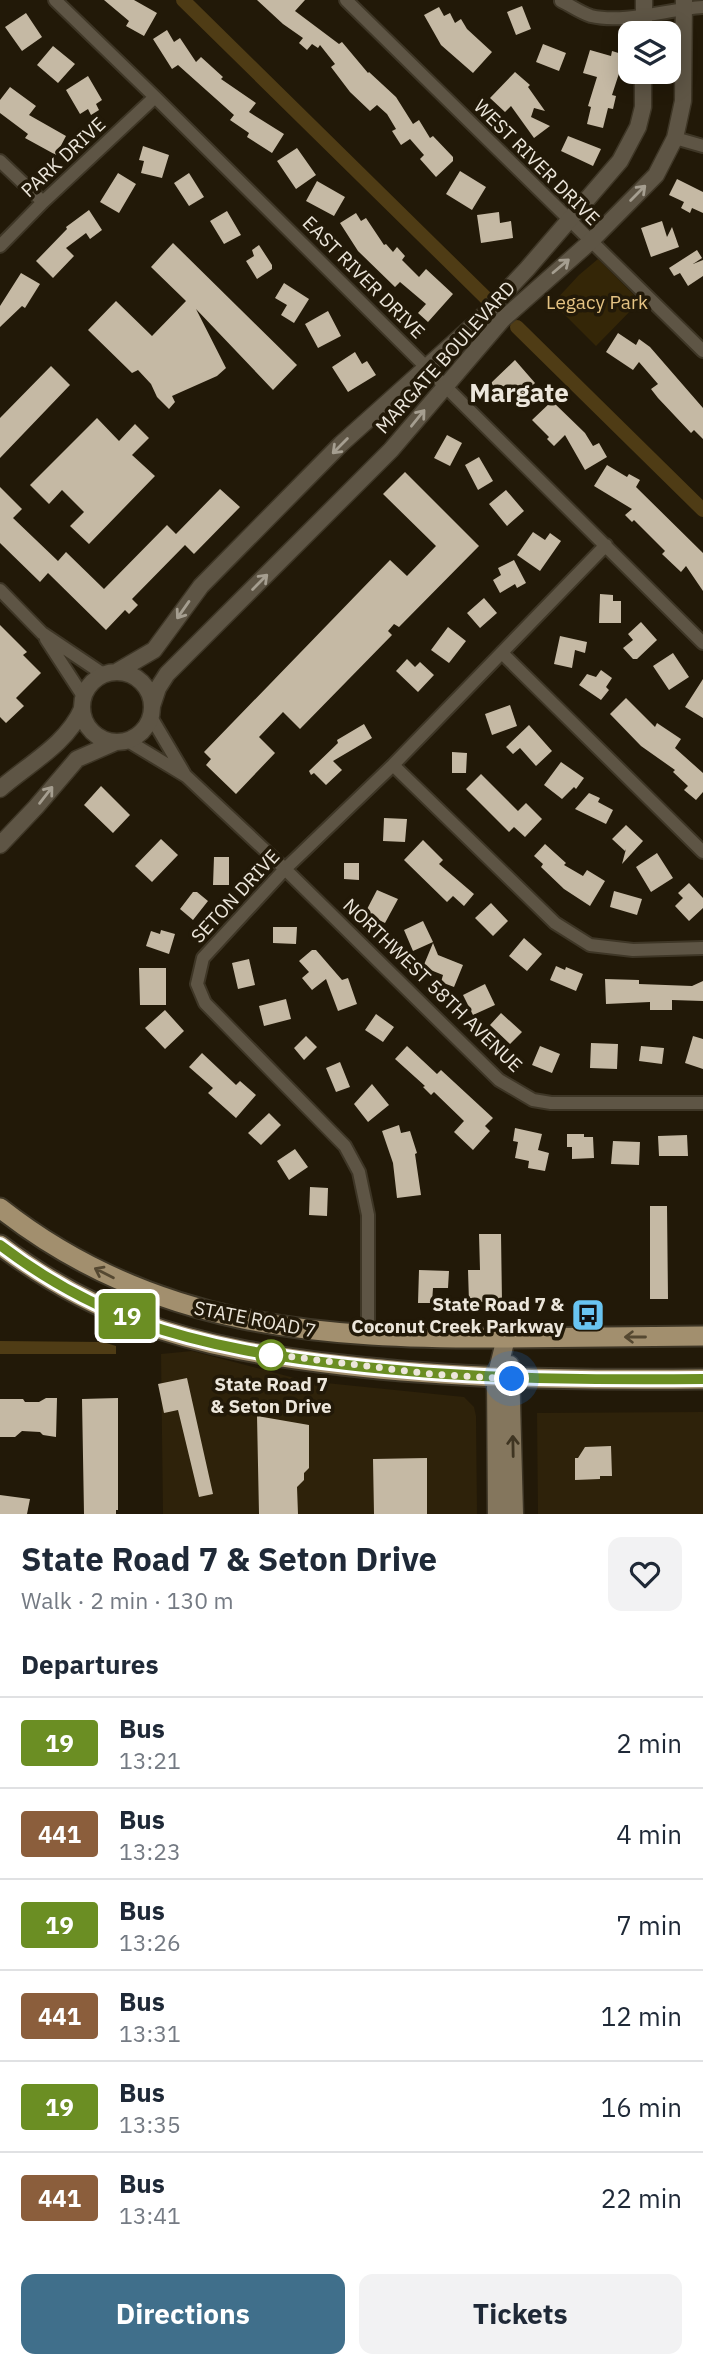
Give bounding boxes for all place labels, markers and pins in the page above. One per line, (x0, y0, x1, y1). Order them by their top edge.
place label: State Road 7 & Coconut Creek Parkway (351, 1292, 565, 1338)
bus stop icon: State Road 7 & Coconut Creek Parkway (569, 1296, 607, 1334)
marker: State Road 7 & Seton Drive (256, 1340, 286, 1370)
place label: State Road 7 & Seton Drive (210, 1372, 332, 1418)

